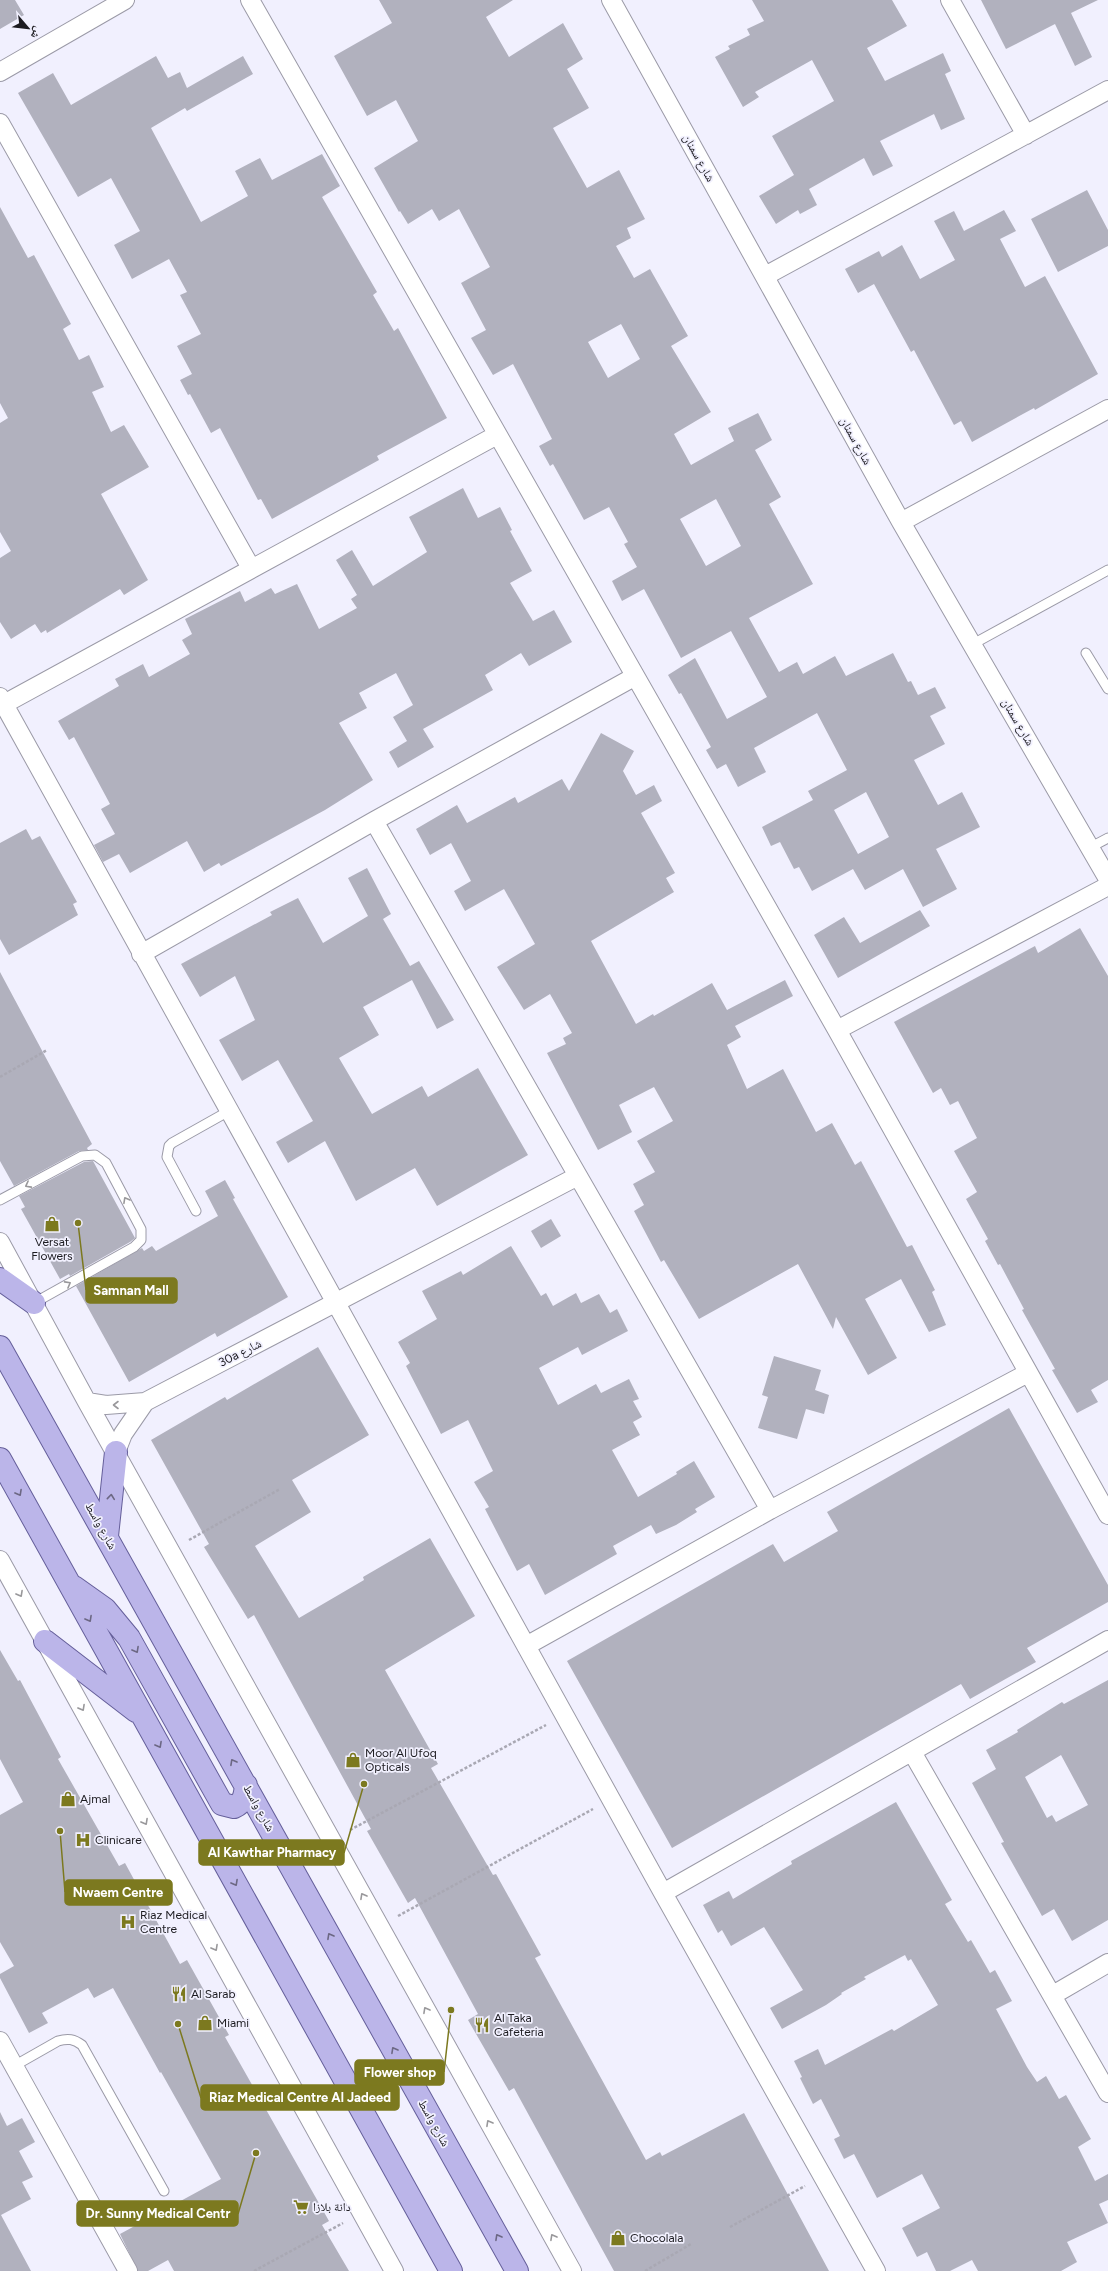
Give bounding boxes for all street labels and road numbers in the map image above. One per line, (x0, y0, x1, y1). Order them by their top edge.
street label: شارع سمنان (679, 132, 718, 185)
street label: شارع سمنان (836, 415, 875, 468)
street label: شارع سمنان (998, 696, 1037, 749)
street label: 30a شارع (216, 1336, 264, 1371)
street label: شارع واسط (82, 1500, 120, 1552)
street label: شارع واسط (240, 1782, 278, 1834)
street label: شارع واسط (415, 2097, 453, 2149)

